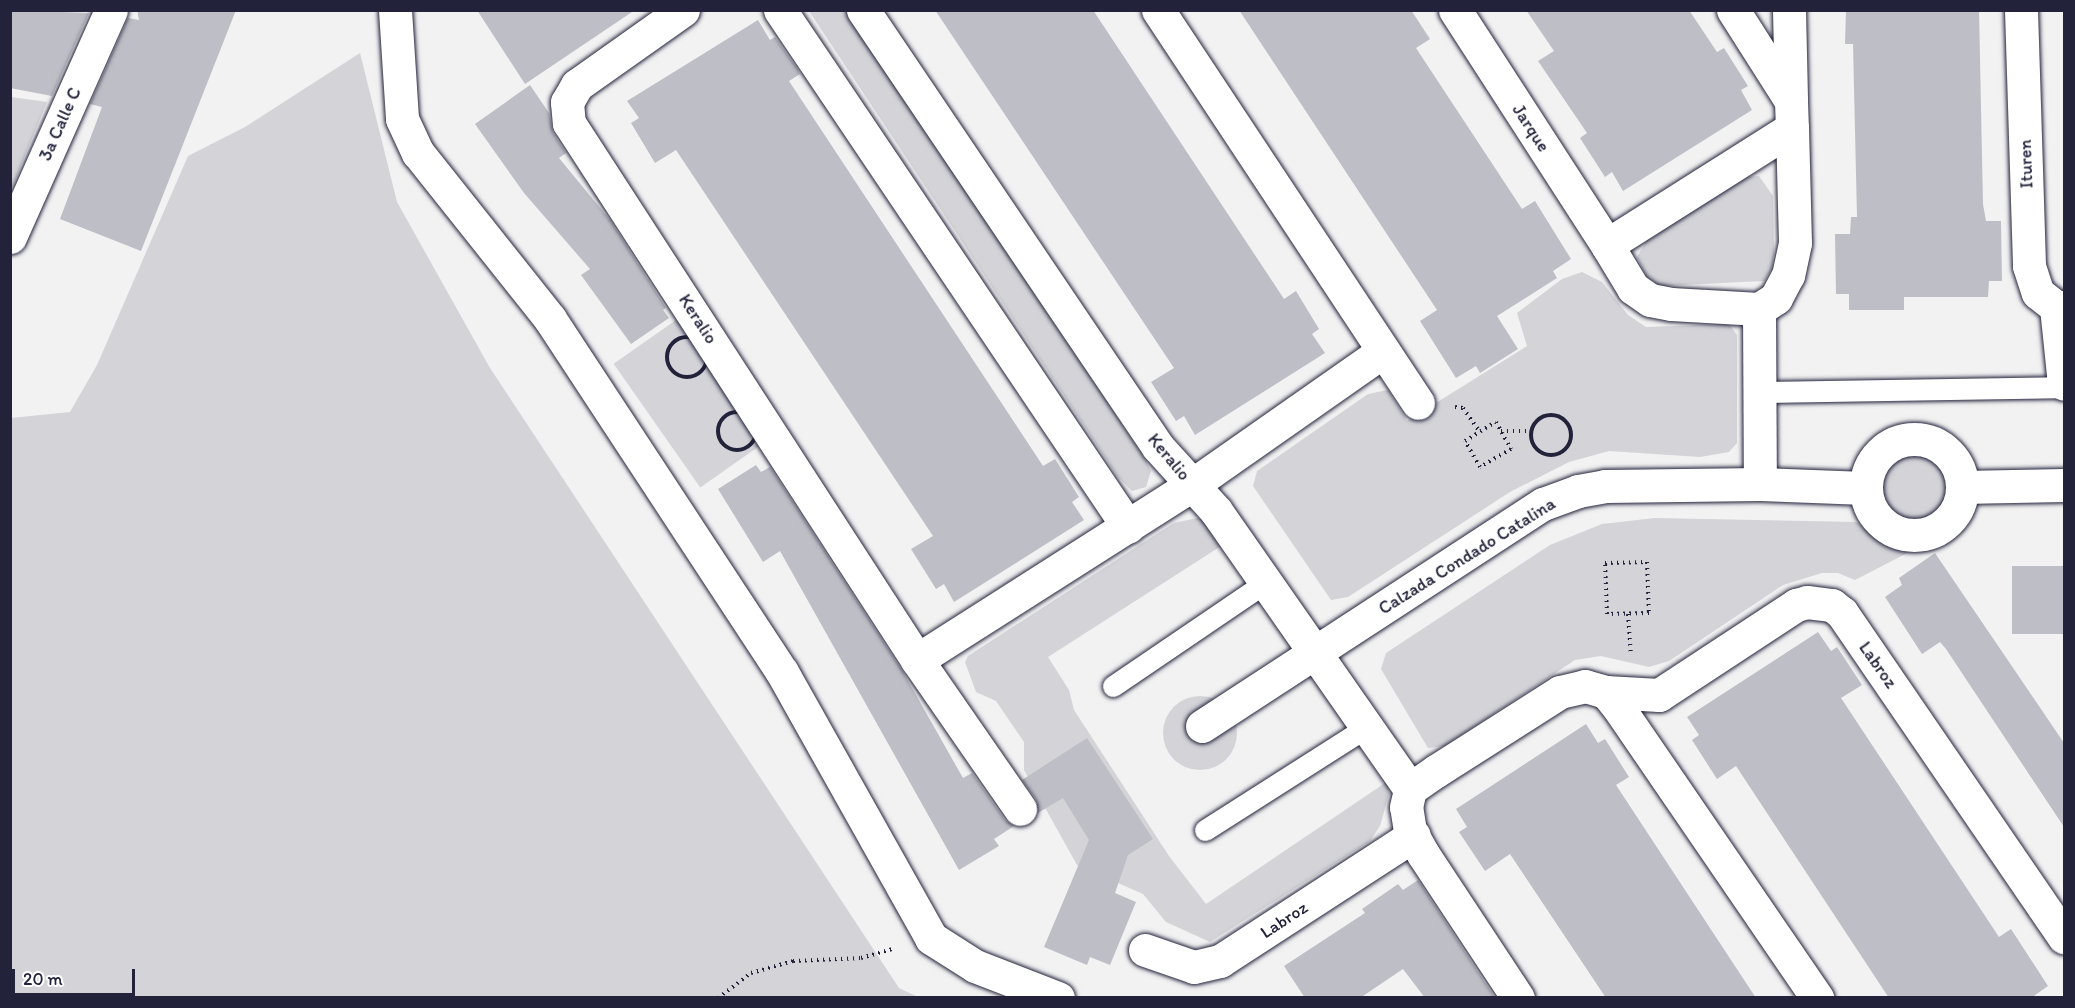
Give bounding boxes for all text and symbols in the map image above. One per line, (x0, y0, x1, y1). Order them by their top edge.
street label: 3a Calle C (34, 84, 86, 164)
street label: Jarque (1508, 100, 1554, 156)
street label: Ituren (2014, 139, 2038, 189)
street label: Keralio (674, 290, 722, 348)
street label: Keralio (1143, 429, 1195, 485)
street label: Calzada Condado Catalina (1375, 493, 1559, 619)
street label: Labroz (1854, 637, 1902, 693)
street label: Labroz (1256, 897, 1312, 943)
scale bar (15, 957, 138, 995)
text: 20 m (23, 968, 63, 990)

